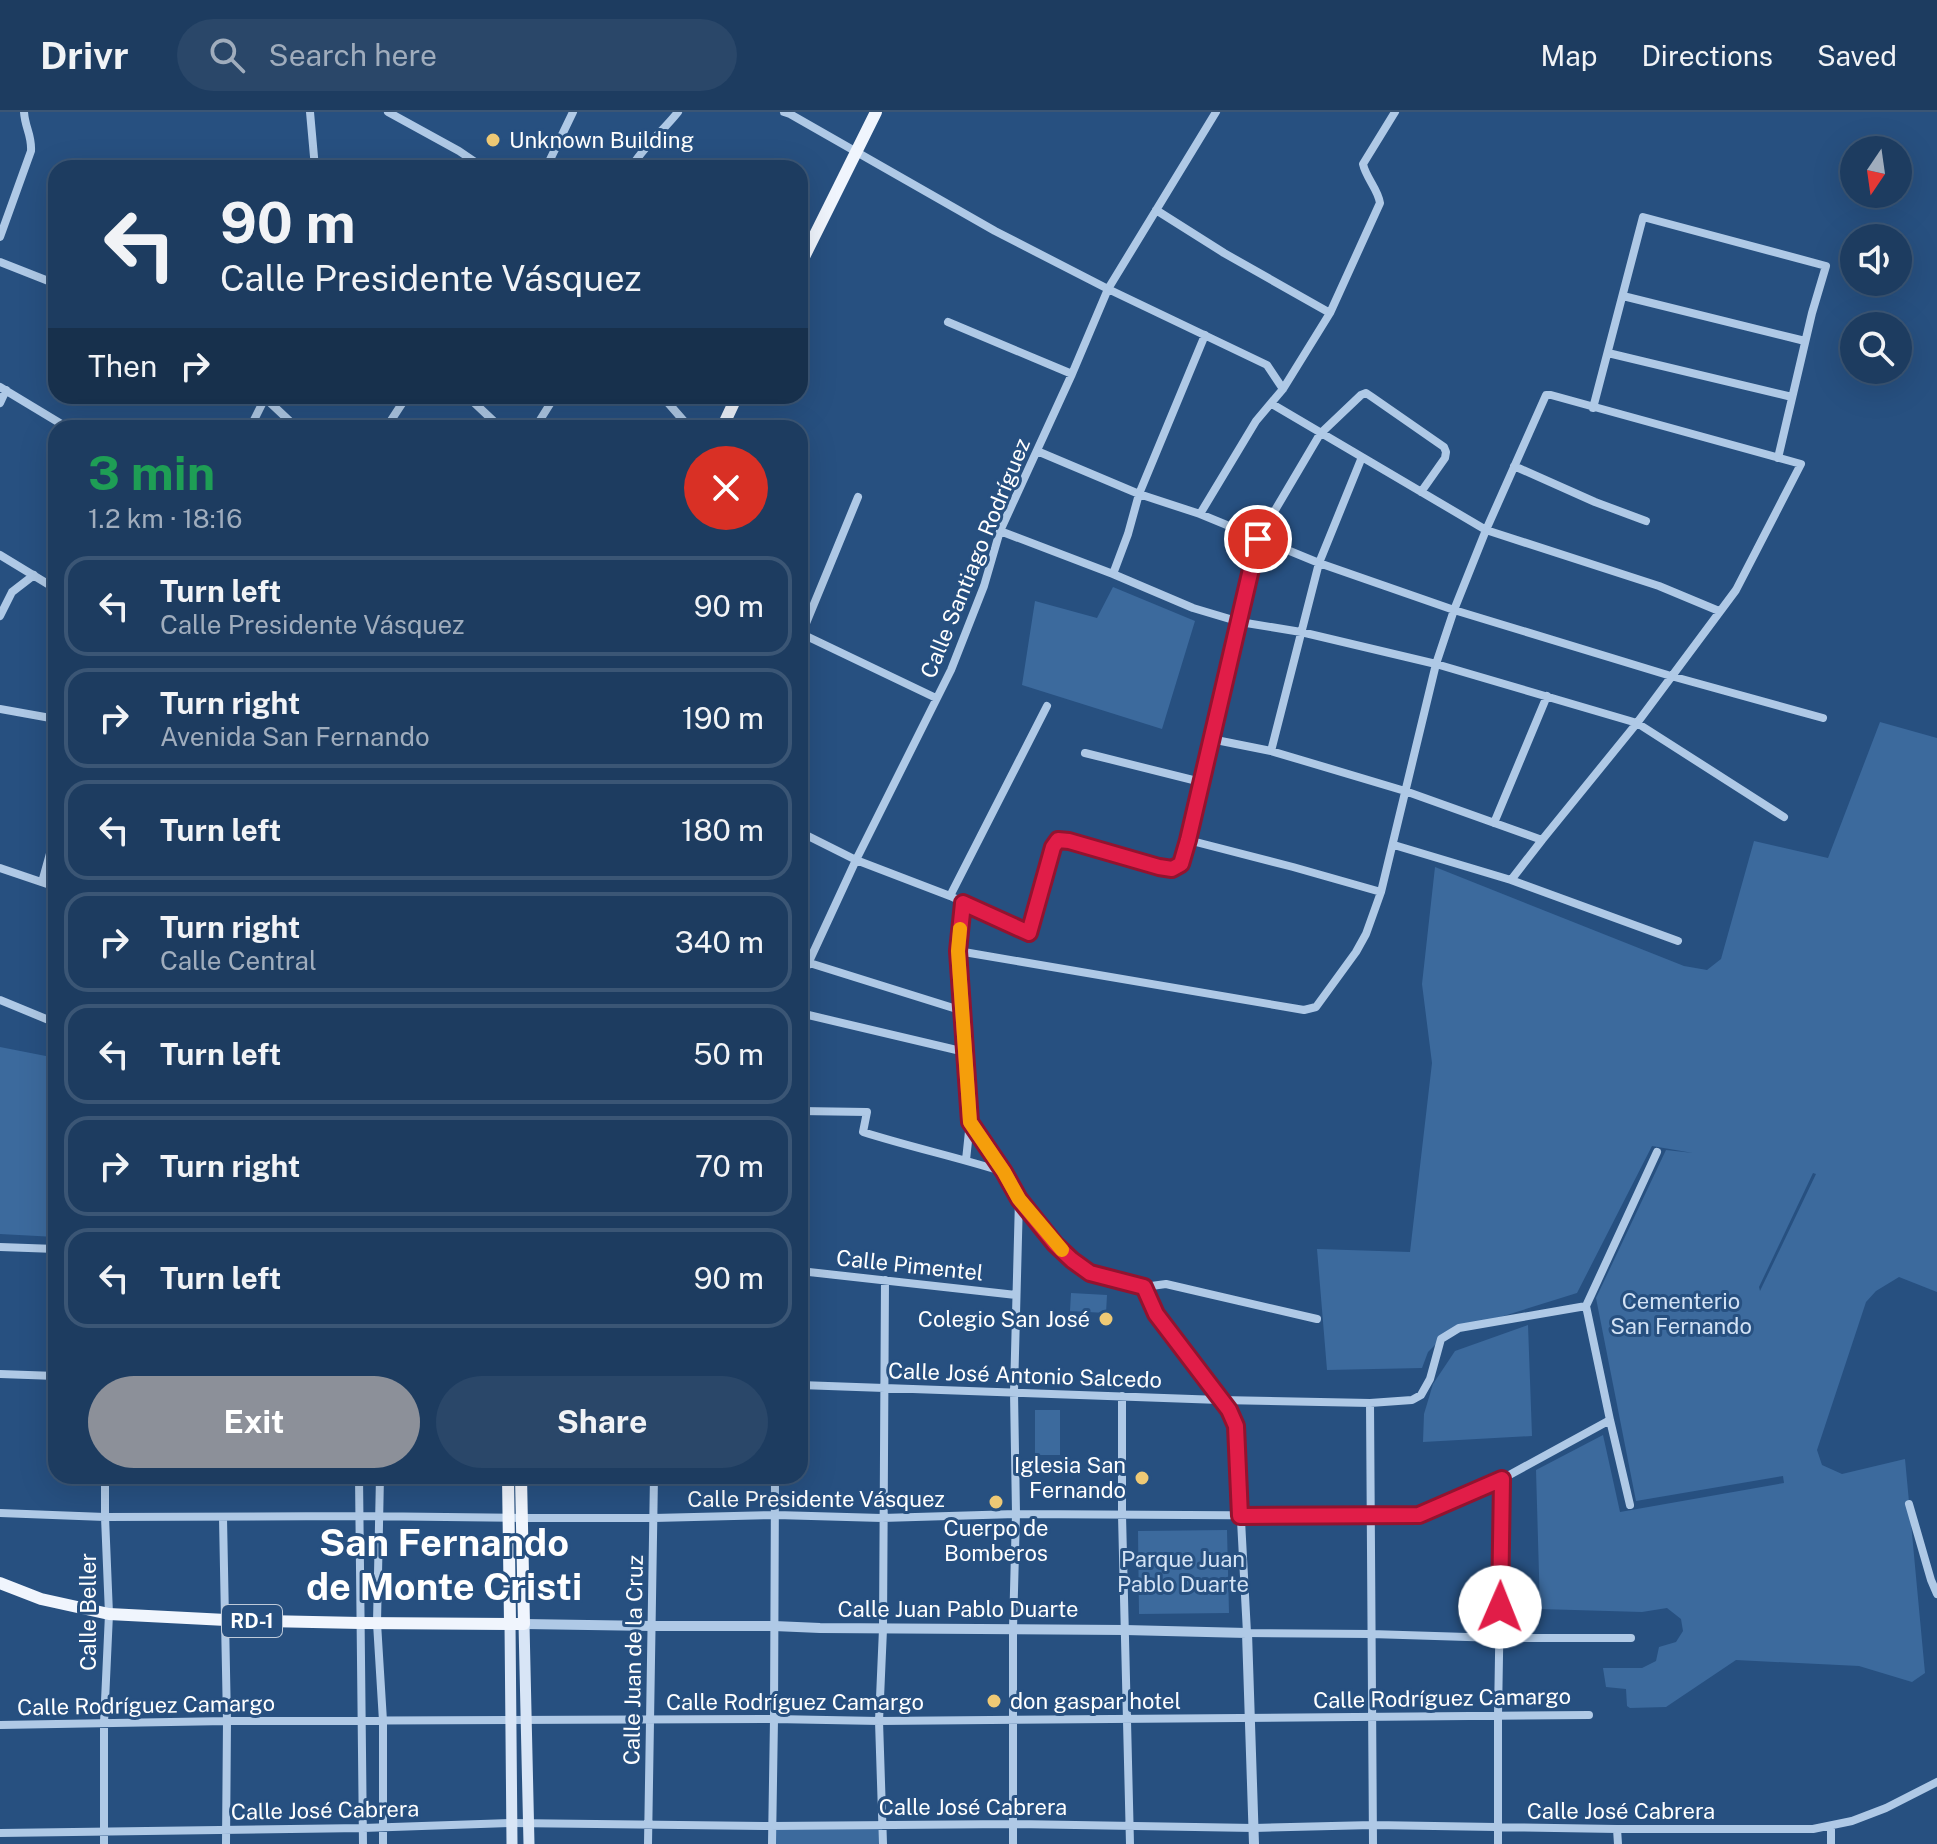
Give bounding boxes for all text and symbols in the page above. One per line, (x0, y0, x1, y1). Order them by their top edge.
search box (177, 19, 737, 91)
text: Drivr (40, 33, 129, 78)
icon: search (205, 33, 249, 77)
text: Search here (269, 37, 437, 73)
text: Map (1541, 39, 1597, 72)
text: Directions (1641, 39, 1773, 72)
text: Saved (1817, 39, 1897, 72)
place label: Unknown Building (509, 127, 694, 153)
marker: Unknown Building (484, 131, 502, 149)
north arrow (1840, 136, 1912, 208)
map controls (1840, 136, 1912, 384)
text: 90 m (220, 190, 356, 256)
icon: left (88, 192, 192, 296)
button: sound (1840, 224, 1912, 296)
text: Calle Presidente Vásquez (220, 257, 641, 299)
button: search (1840, 312, 1912, 384)
icon: right (173, 344, 217, 388)
text: Then (88, 348, 157, 384)
street label: Calle Santiago Rodríguez (915, 434, 1035, 682)
text: 3 min (88, 444, 215, 501)
button: close (684, 446, 768, 530)
text: 1.2 km · 18:16 (88, 503, 242, 534)
pin (1224, 505, 1292, 573)
icon: arrive (1236, 517, 1280, 561)
text: Turn left (160, 573, 281, 609)
icon: left (92, 584, 136, 628)
text: 90 m (694, 588, 764, 624)
text: Calle Presidente Vásquez (160, 609, 464, 640)
text: Turn right (160, 685, 300, 721)
icon: right (92, 696, 136, 740)
text: 190 m (682, 700, 764, 736)
text: Avenida San Fernando (160, 721, 430, 752)
icon: left (92, 808, 136, 852)
text: Turn left (160, 812, 281, 848)
text: 180 m (681, 812, 764, 848)
text: Turn right (160, 909, 300, 945)
icon: right (92, 920, 136, 964)
text: 340 m (675, 924, 764, 960)
text: Calle Central (160, 945, 317, 976)
icon: left (92, 1032, 136, 1076)
text: Turn left (160, 1036, 281, 1072)
text: 50 m (693, 1036, 764, 1072)
icon: right (92, 1144, 136, 1188)
text: Turn right (160, 1148, 300, 1184)
text: 70 m (695, 1148, 764, 1184)
street label: Calle Pimentel (835, 1244, 985, 1286)
icon: left (92, 1256, 136, 1300)
text: Turn left (160, 1260, 281, 1296)
text: 90 m (694, 1260, 764, 1296)
park label: Cementerio San Fernando (1610, 1288, 1752, 1339)
place label: Colegio San José (918, 1306, 1090, 1332)
marker: Colegio San José (1097, 1310, 1115, 1328)
street label: Calle José Antonio Salcedo (888, 1357, 1162, 1393)
button: Exit (88, 1376, 420, 1468)
button: Share (436, 1376, 768, 1468)
place label: Iglesia San Fernando (1014, 1452, 1126, 1503)
marker: Iglesia San Fernando (1133, 1469, 1151, 1487)
street label: Calle Presidente Vásquez (687, 1486, 945, 1512)
marker: Cuerpo de Bomberos (987, 1493, 1005, 1511)
place label: Cuerpo de Bomberos (943, 1515, 1049, 1566)
district label: San Fernando de Monte Cristi (306, 1520, 582, 1609)
park label: Parque Juan Pablo Duarte (1117, 1546, 1249, 1597)
street label: Calle Beller (75, 1553, 101, 1671)
street label: Calle Juan de la Cruz (618, 1555, 648, 1765)
position arrow (1458, 1565, 1542, 1649)
street label: Calle Juan Pablo Duarte (838, 1596, 1078, 1622)
road number: RD-1 (222, 1605, 282, 1637)
street label: Calle Rodríguez Camargo (1313, 1683, 1571, 1713)
place label: don gaspar hotel (1010, 1688, 1181, 1714)
street label: Calle Rodríguez Camargo (666, 1689, 924, 1715)
street label: Calle Rodríguez Camargo (17, 1690, 275, 1720)
marker: don gaspar hotel (985, 1692, 1003, 1710)
street label: Calle José Cabrera (879, 1794, 1067, 1820)
street label: Calle José Cabrera (231, 1795, 419, 1825)
street label: Calle José Cabrera (1527, 1798, 1715, 1824)

